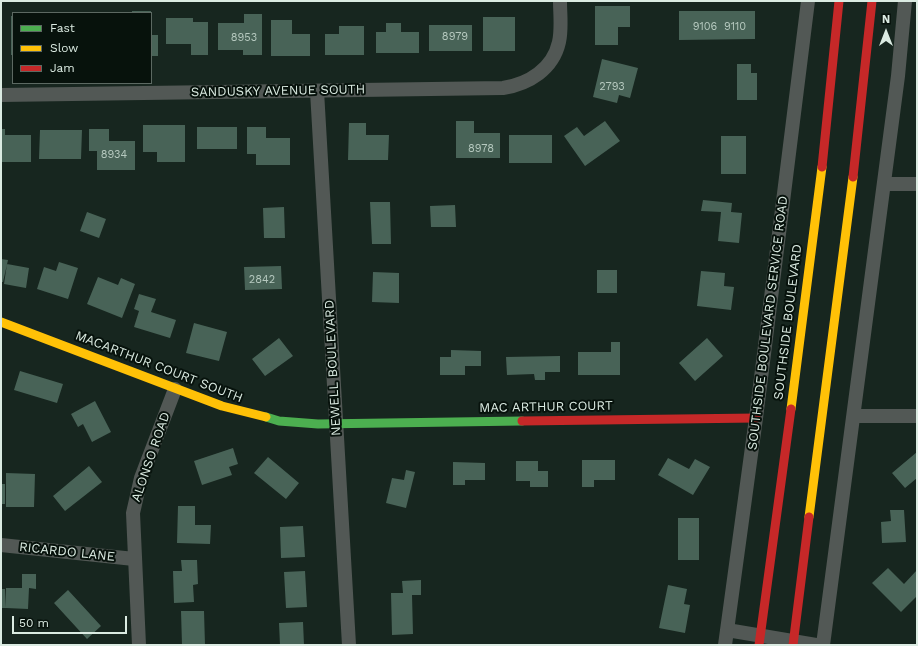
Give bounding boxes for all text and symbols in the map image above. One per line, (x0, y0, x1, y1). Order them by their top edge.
legend (12, 12, 152, 84)
north arrow (866, 12, 906, 52)
text: N (882, 13, 890, 26)
house number: 9106 (693, 20, 717, 34)
house number: 9110 (724, 20, 746, 34)
text: Fast (50, 21, 75, 35)
house number: 8979 (442, 30, 468, 44)
house number: 8953 (231, 31, 257, 45)
text: Slow (50, 41, 78, 55)
text: Jam (50, 61, 75, 75)
house number: 2793 (599, 80, 625, 94)
street label: SANDUSKY AVENUE SOUTH (191, 82, 365, 100)
house number: 8978 (468, 142, 494, 156)
house number: 8934 (101, 148, 127, 162)
street label: SOUTHSIDE BOULEVARD SERVICE ROAD (745, 195, 791, 451)
street label: SOUTHSIDE BOULEVARD (771, 243, 805, 401)
house number: 2842 (249, 273, 275, 287)
street label: NEWELL BOULEVARD (322, 300, 344, 436)
street label: MACARTHUR COURT SOUTH (73, 328, 245, 406)
street label: MAC ARTHUR COURT (479, 398, 613, 416)
street label: ALONSO ROAD (128, 410, 174, 504)
street label: RICARDO LANE (18, 539, 116, 565)
scale bar (14, 608, 129, 634)
text: 50 m (19, 616, 49, 630)

